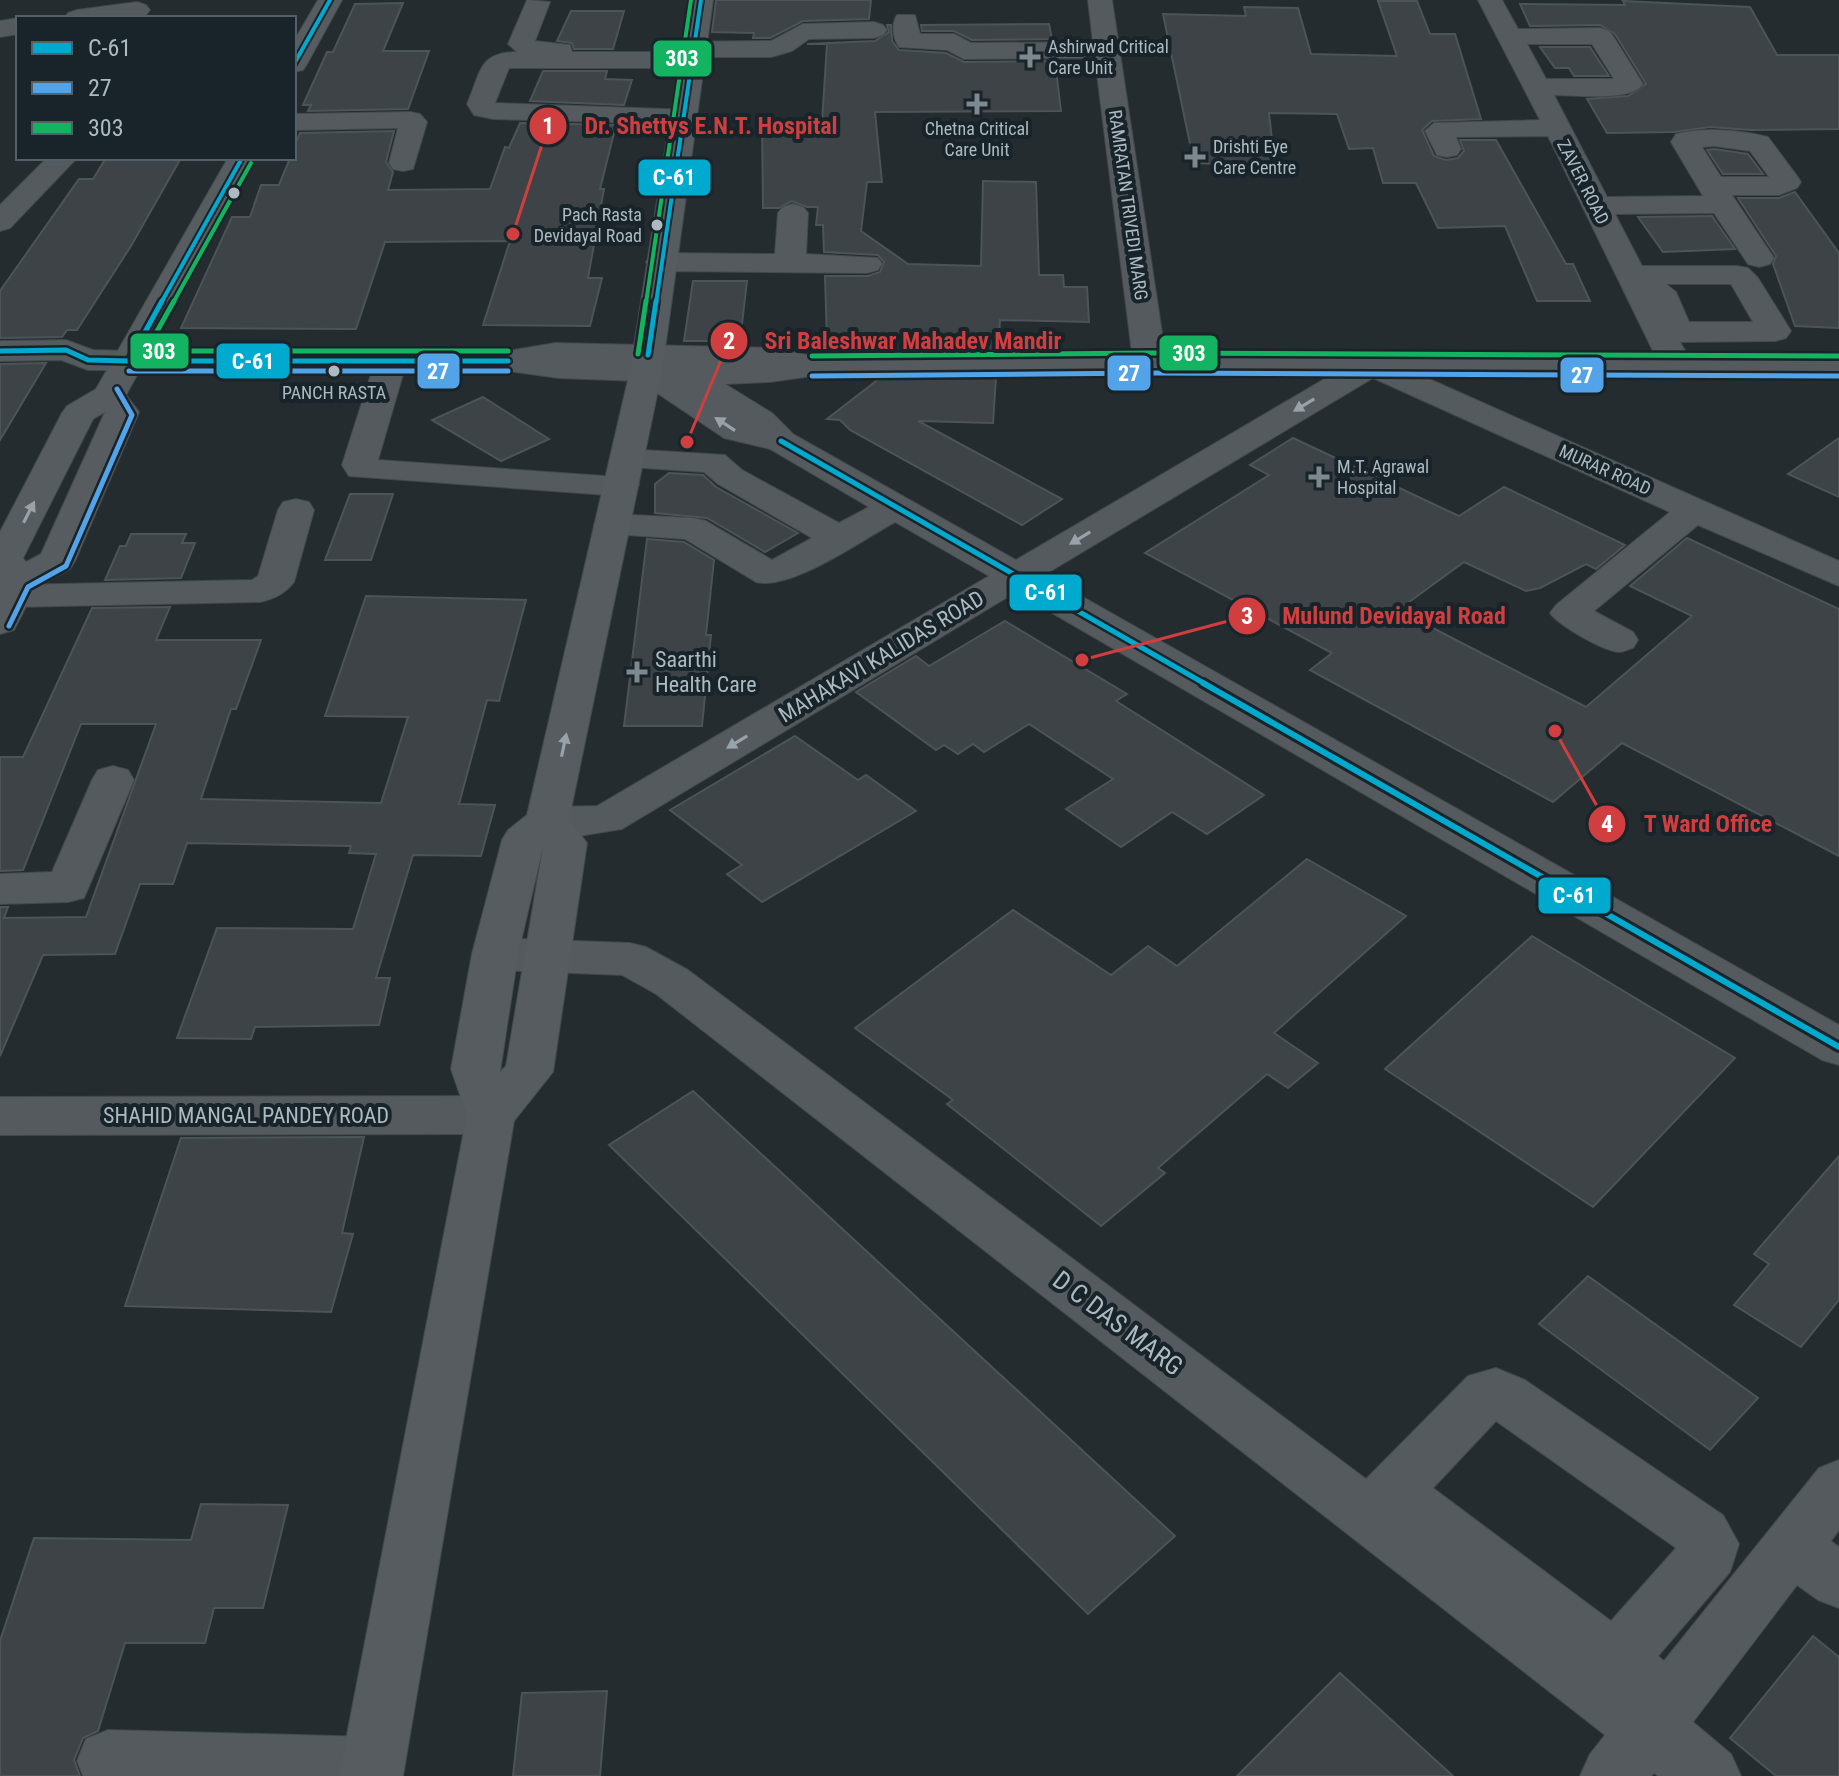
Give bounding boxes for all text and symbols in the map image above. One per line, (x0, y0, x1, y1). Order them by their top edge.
legend (16, 16, 296, 160)
text: C-61 (88, 34, 131, 62)
place label: Ashirwad Critical Care Unit (1048, 36, 1169, 78)
line badge: 303 (652, 39, 713, 78)
text: 303 (665, 46, 699, 71)
marker: Ashirwad Critical Care Unit (1019, 46, 1041, 68)
text: 27 (88, 74, 112, 102)
marker: Chetna Critical Care Unit (966, 93, 988, 115)
callout: Dr. Shettys E.N.T. Hospital (528, 102, 854, 150)
street label: RAMRATAN TRIVEDI MARG (1105, 108, 1152, 301)
text: 1 (542, 112, 554, 140)
text: Dr. Shettys E.N.T. Hospital (584, 112, 838, 140)
text: 303 (88, 114, 124, 142)
place label: Chetna Critical Care Unit (925, 118, 1029, 160)
place label: Drishti Eye Care Centre (1213, 136, 1296, 178)
street label: ZAVER ROAD (1553, 136, 1614, 228)
marker: Drishti Eye Care Centre (1184, 146, 1206, 168)
line badge: C-61 (637, 158, 712, 197)
text: C-61 (653, 165, 695, 190)
unlabelled marker (226, 185, 242, 201)
place label: Pach Rasta Devidayal Road (534, 204, 642, 246)
marker: Pach Rasta Devidayal Road (649, 217, 665, 233)
callout: Sri Baleshwar Mahadev Mandir (709, 317, 1078, 365)
text: 2 (723, 327, 735, 355)
text: Sri Baleshwar Mahadev Mandir (765, 327, 1061, 355)
line badge: 303 (129, 332, 190, 370)
line badge: 303 (1158, 334, 1219, 372)
text: 303 (142, 339, 176, 364)
text: 303 (1172, 341, 1206, 366)
line badge: C-61 (215, 342, 291, 380)
text: C-61 (232, 349, 274, 374)
line badge: 27 (416, 352, 461, 390)
line badge: 27 (1106, 354, 1152, 392)
line badge: 27 (1559, 356, 1605, 394)
text: 27 (427, 359, 449, 384)
text: 27 (1118, 361, 1140, 386)
marker: PANCH RASTA (326, 363, 342, 379)
text: 27 (1571, 363, 1593, 388)
place label: PANCH RASTA (282, 382, 387, 403)
one-way arrow (1293, 397, 1315, 411)
one-way arrow (714, 417, 736, 431)
street label: MURAR ROAD (1556, 440, 1654, 499)
place label: M.T. Agrawal Hospital (1337, 456, 1429, 498)
marker: M.T. Agrawal Hospital (1308, 466, 1330, 488)
one-way arrow (22, 500, 35, 523)
one-way arrow (1069, 530, 1091, 544)
line badge: C-61 (1008, 573, 1083, 612)
text: C-61 (1025, 580, 1067, 605)
street label: MAHAKAVI KALIDAS ROAD (774, 585, 988, 728)
callout: Mulund Devidayal Road (1227, 592, 1522, 640)
text: 3 (1241, 602, 1253, 630)
text: Mulund Devidayal Road (1282, 602, 1506, 630)
place label: Saarthi Health Care (655, 647, 757, 697)
marker: Saarthi Health Care (626, 661, 648, 683)
one-way arrow (558, 732, 571, 757)
one-way arrow (726, 735, 748, 749)
callout: T Ward Office (1587, 800, 1788, 848)
text: 4 (1601, 810, 1613, 838)
text: T Ward Office (1644, 810, 1772, 838)
line badge: C-61 (1537, 876, 1612, 915)
text: C-61 (1553, 883, 1595, 908)
street label: SHAHID MANGAL PANDEY ROAD (103, 1103, 389, 1128)
street label: D C DAS MARG (1047, 1265, 1189, 1381)

